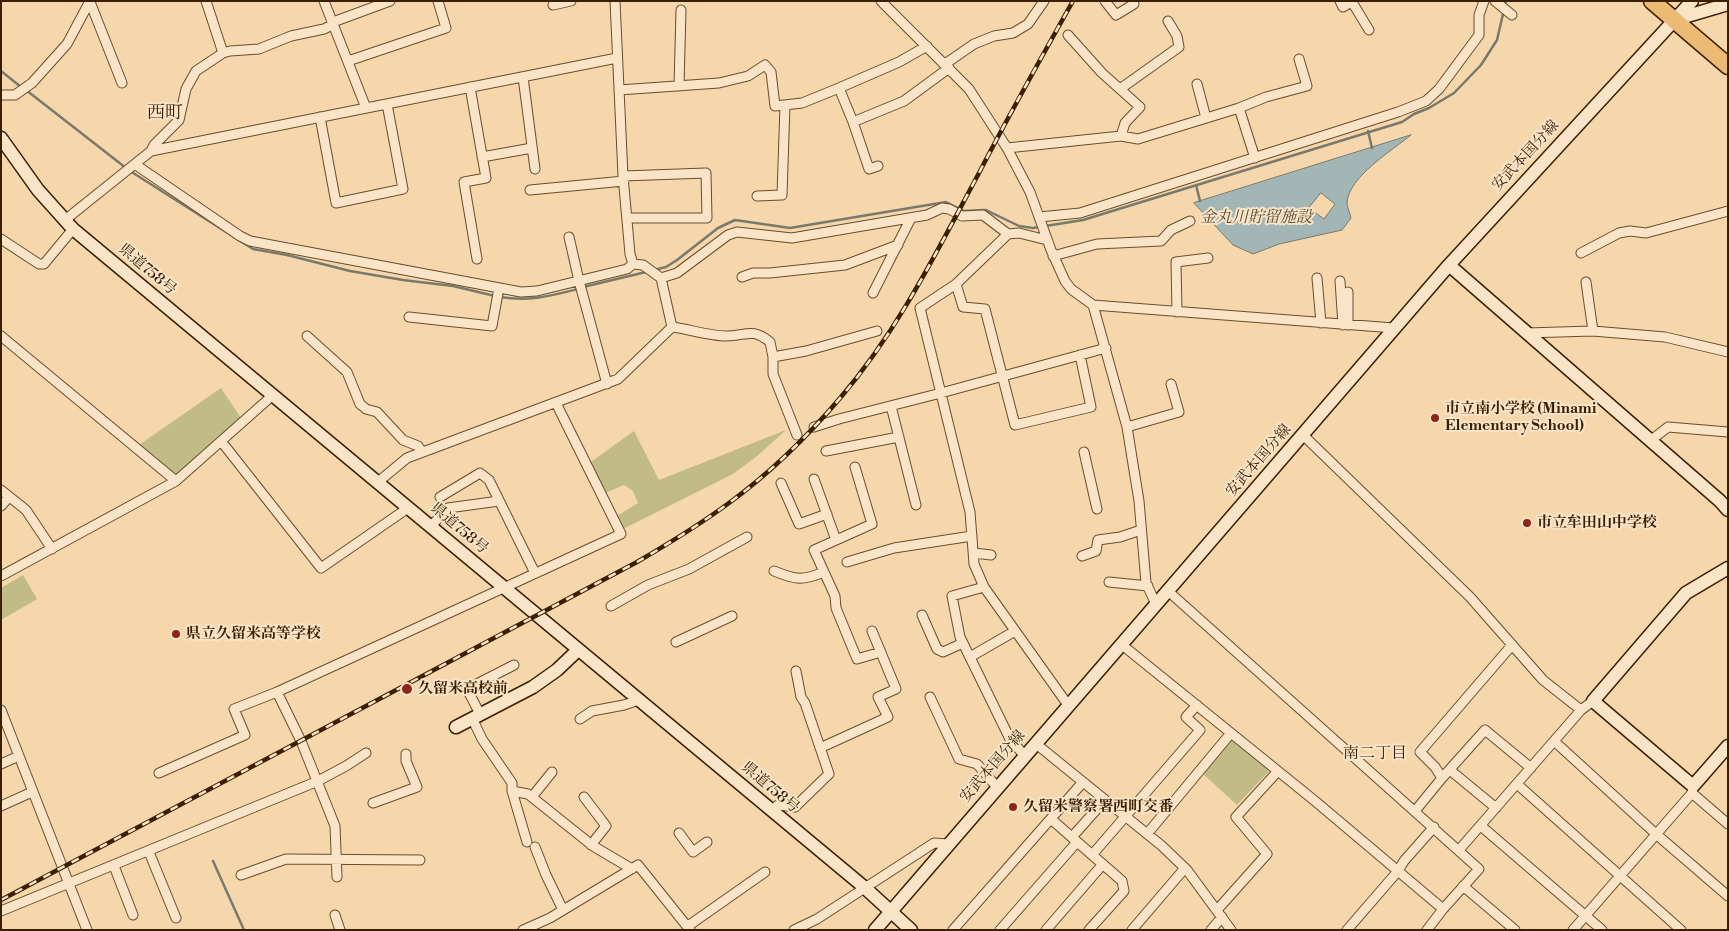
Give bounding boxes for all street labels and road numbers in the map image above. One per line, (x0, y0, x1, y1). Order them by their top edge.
street label: 安武本国分線 (1489, 117, 1563, 195)
street label: 県道758号 (115, 241, 179, 299)
street label: 安武本国分線 (1223, 421, 1295, 501)
street label: 県道758号 (427, 500, 491, 558)
street label: 安武本国分線 (957, 727, 1029, 807)
street label: 県道758号 (738, 759, 802, 817)

